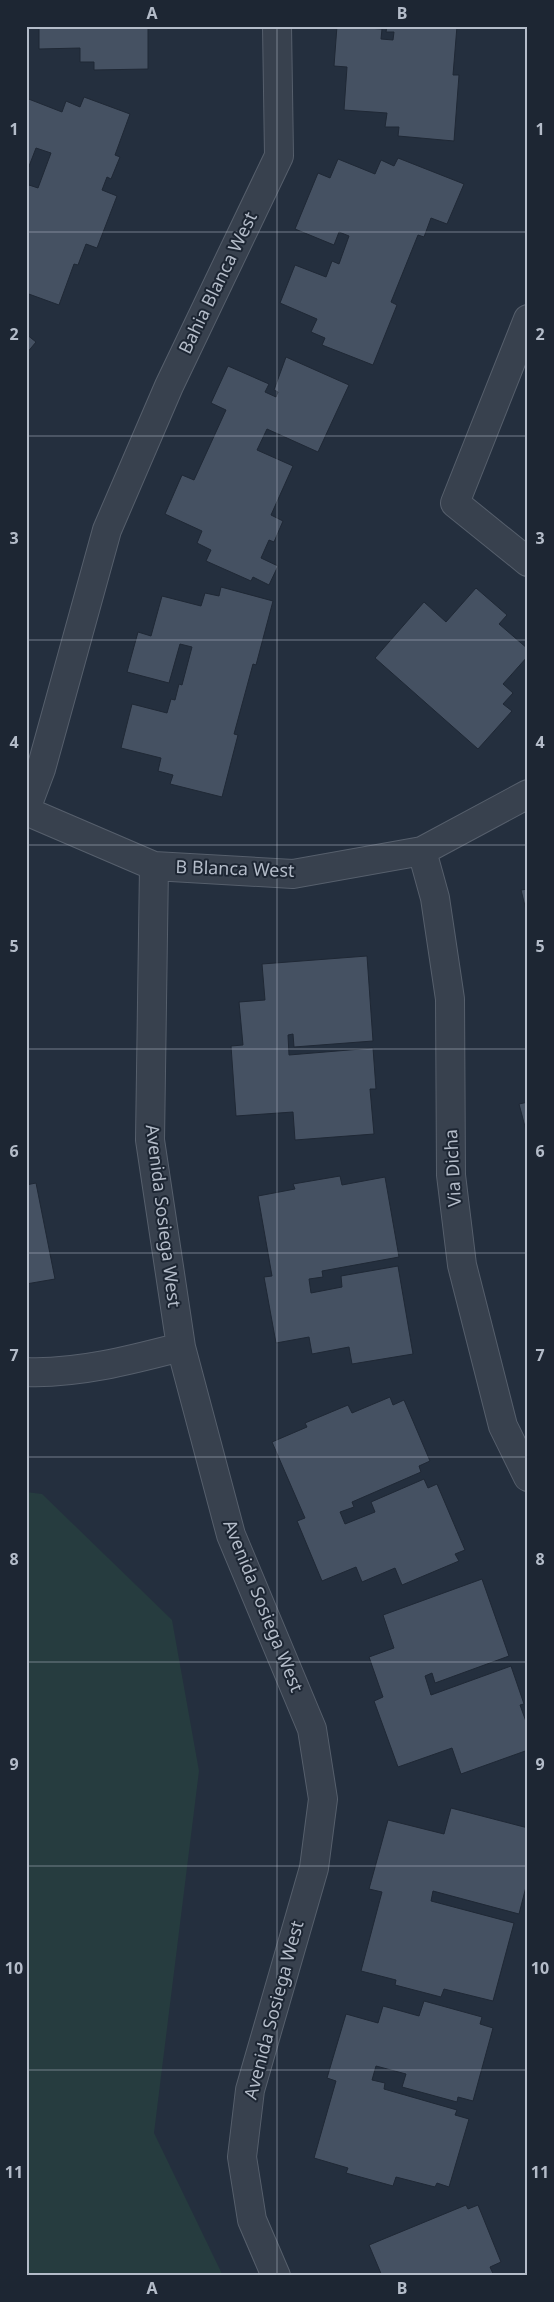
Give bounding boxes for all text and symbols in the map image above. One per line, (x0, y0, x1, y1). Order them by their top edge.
text: A (146, 2, 158, 24)
text: B (397, 2, 407, 24)
text: 1 (9, 118, 19, 140)
text: 1 (535, 118, 545, 140)
street label: Bahia Blanca West (172, 207, 262, 357)
text: 2 (9, 323, 19, 345)
text: 2 (535, 323, 545, 345)
text: 3 (9, 527, 19, 549)
text: 3 (535, 527, 545, 549)
text: 4 (9, 731, 19, 753)
text: 4 (535, 731, 545, 753)
street label: B Blanca West (175, 854, 295, 882)
text: 5 (9, 935, 19, 957)
text: 5 (535, 935, 545, 957)
street label: Avenida Sosiega West (141, 1123, 187, 1309)
street label: Via Dicha (438, 1129, 466, 1208)
text: 6 (9, 1140, 19, 1162)
text: 6 (535, 1140, 545, 1162)
text: 7 (9, 1344, 19, 1366)
text: 7 (535, 1344, 545, 1366)
street label: Avenida Sosiega West (218, 1516, 310, 1696)
text: 8 (9, 1548, 19, 1570)
text: 8 (535, 1548, 545, 1570)
text: 9 (9, 1753, 19, 1775)
text: 9 (535, 1753, 545, 1775)
street label: Avenida Sosiega West (238, 1917, 309, 2102)
text: 10 (5, 1957, 23, 1979)
text: 10 (531, 1957, 549, 1979)
text: 11 (5, 2161, 23, 2183)
text: 11 (531, 2161, 549, 2183)
text: A (146, 2277, 158, 2299)
text: B (397, 2277, 407, 2299)

